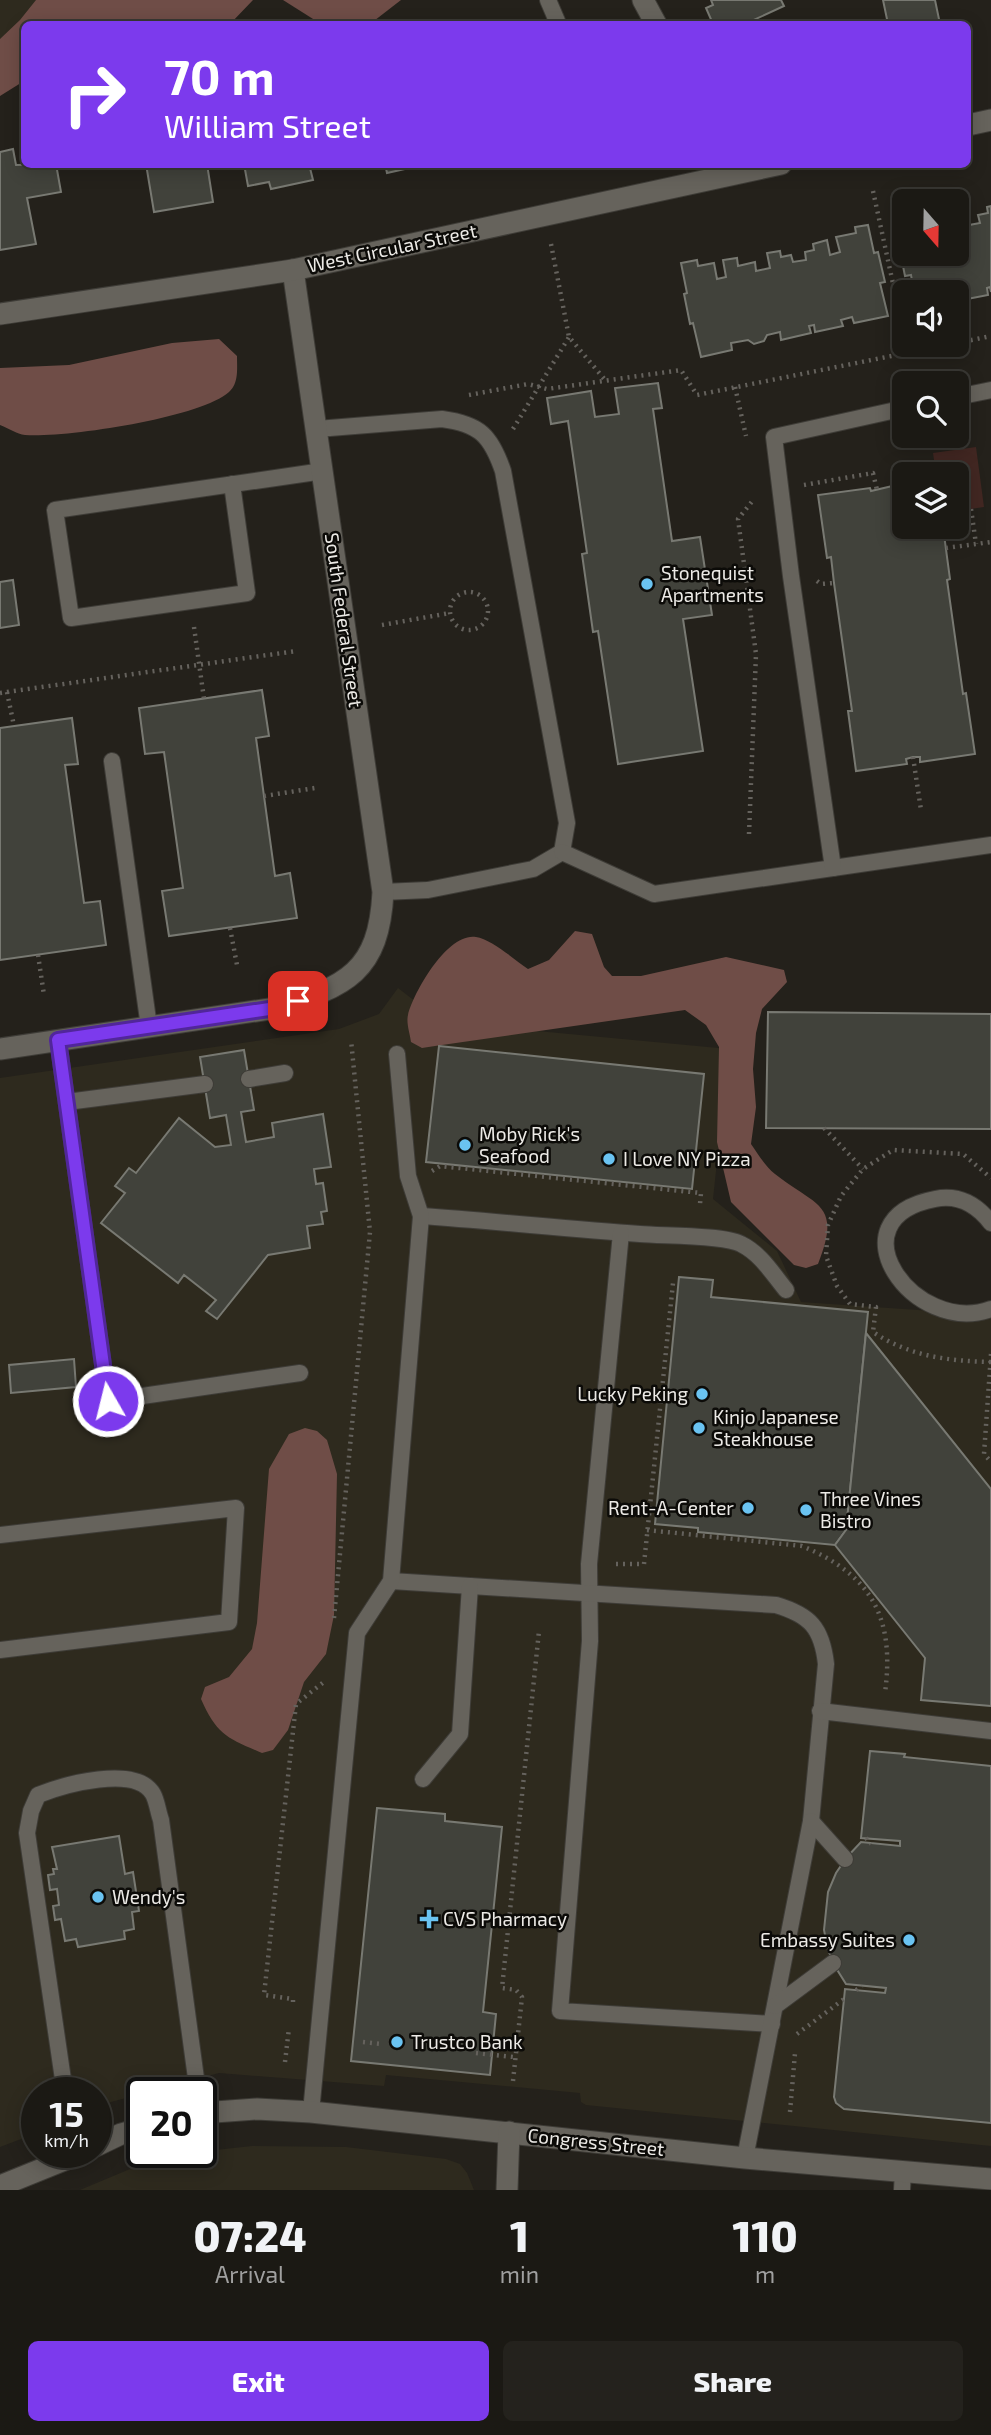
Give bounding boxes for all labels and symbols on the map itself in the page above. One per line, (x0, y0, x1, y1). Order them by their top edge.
north arrow (892, 189, 970, 266)
street label: West Circular Street (305, 218, 479, 277)
street label: South Federal Street (321, 531, 368, 709)
place label: Stonequist Apartments (661, 561, 764, 606)
marker: Stonequist Apartments (639, 576, 655, 592)
pin (268, 971, 328, 1031)
place label: Moby Rick's Seafood (479, 1122, 580, 1167)
marker: Moby Rick's Seafood (457, 1137, 473, 1153)
place label: I Love NY Pizza (623, 1147, 751, 1170)
marker: I Love NY Pizza (601, 1151, 617, 1167)
position arrow (71, 1364, 145, 1438)
place label: Lucky Peking (577, 1382, 688, 1405)
marker: Lucky Peking (694, 1386, 710, 1402)
place label: Kinjo Japanese Steakhouse (713, 1405, 839, 1450)
marker: Kinjo Japanese Steakhouse (691, 1420, 707, 1436)
place label: Three Vines Bistro (820, 1487, 921, 1532)
place label: Rent-A-Center (608, 1496, 734, 1519)
marker: Rent-A-Center (740, 1500, 756, 1516)
marker: Three Vines Bistro (798, 1502, 814, 1518)
place label: Wendy's (112, 1885, 185, 1908)
marker: Wendy's (90, 1889, 106, 1905)
place label: CVS Pharmacy (443, 1907, 567, 1930)
marker: CVS Pharmacy (421, 1911, 437, 1927)
place label: Embassy Suites (760, 1928, 895, 1951)
marker: Embassy Suites (901, 1932, 917, 1948)
place label: Trustco Bank (411, 2030, 523, 2053)
marker: Trustco Bank (389, 2034, 405, 2050)
speed limit sign: 20 (126, 2077, 217, 2168)
street label: Congress Street (527, 2123, 665, 2160)

